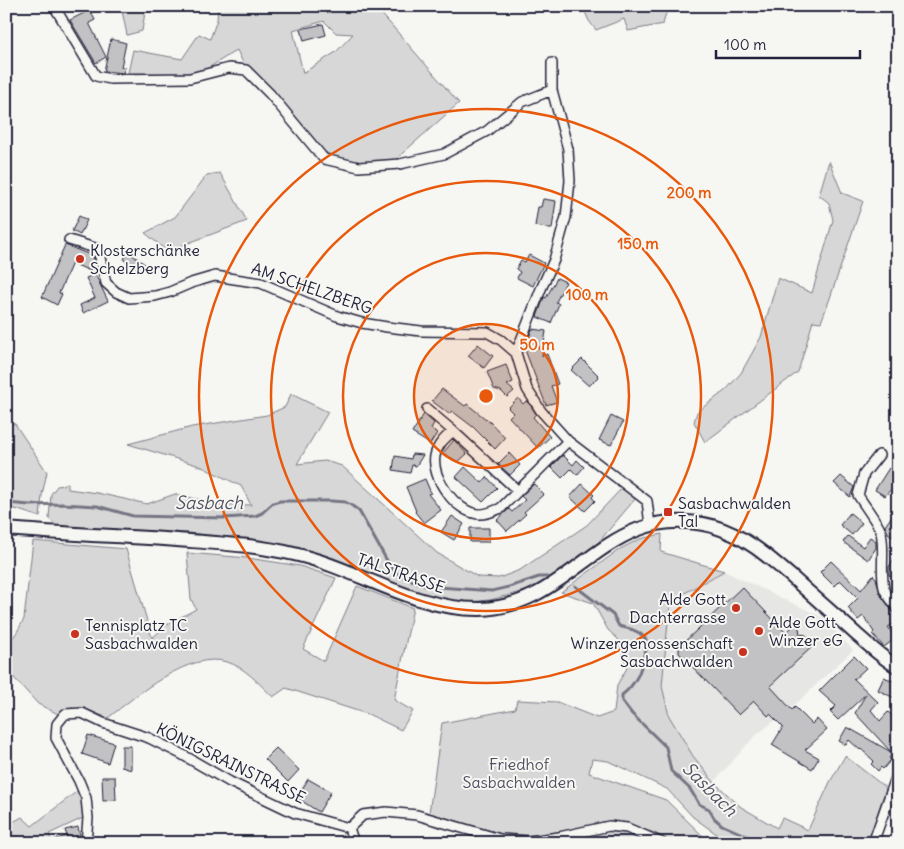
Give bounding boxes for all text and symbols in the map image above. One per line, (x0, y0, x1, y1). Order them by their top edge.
scale bar (716, 28, 860, 60)
text: 100 m (724, 35, 766, 54)
text: 200 m (667, 183, 711, 202)
text: 150 m (617, 234, 659, 253)
place label: Klosterschänke Schelzberg (90, 240, 200, 278)
marker: Klosterschänke Schelzberg (74, 253, 86, 265)
street label: AM SCHELZBERG (249, 258, 375, 318)
text: 100 m (566, 285, 608, 304)
text: 50 m (519, 335, 555, 354)
centre of rings (477, 387, 495, 405)
water label: Sasbach (175, 491, 244, 514)
place label: Sasbachwalden Tal (678, 493, 791, 531)
marker: Sasbachwalden Tal (662, 506, 674, 518)
street label: TALSTRASSE (354, 549, 448, 597)
place label: Alde Gott Dachterrasse (629, 589, 727, 627)
marker: Alde Gott Dachterrasse (730, 602, 742, 614)
place label: Alde Gott Winzer eG (769, 612, 843, 650)
place label: Tennisplatz TC Sasbachwalden (85, 615, 198, 653)
marker: Alde Gott Winzer eG (753, 625, 765, 637)
marker: Tennisplatz TC Sasbachwalden (69, 628, 81, 640)
place label: Winzergenossenschaft Sasbachwalden (571, 633, 734, 671)
marker: Winzergenossenschaft Sasbachwalden (737, 646, 749, 658)
street label: KÖNIGSRAINSTRASSE (153, 718, 309, 808)
park label: Friedhof Sasbachwalden (463, 754, 575, 792)
water label: Sasbach (678, 757, 743, 822)

